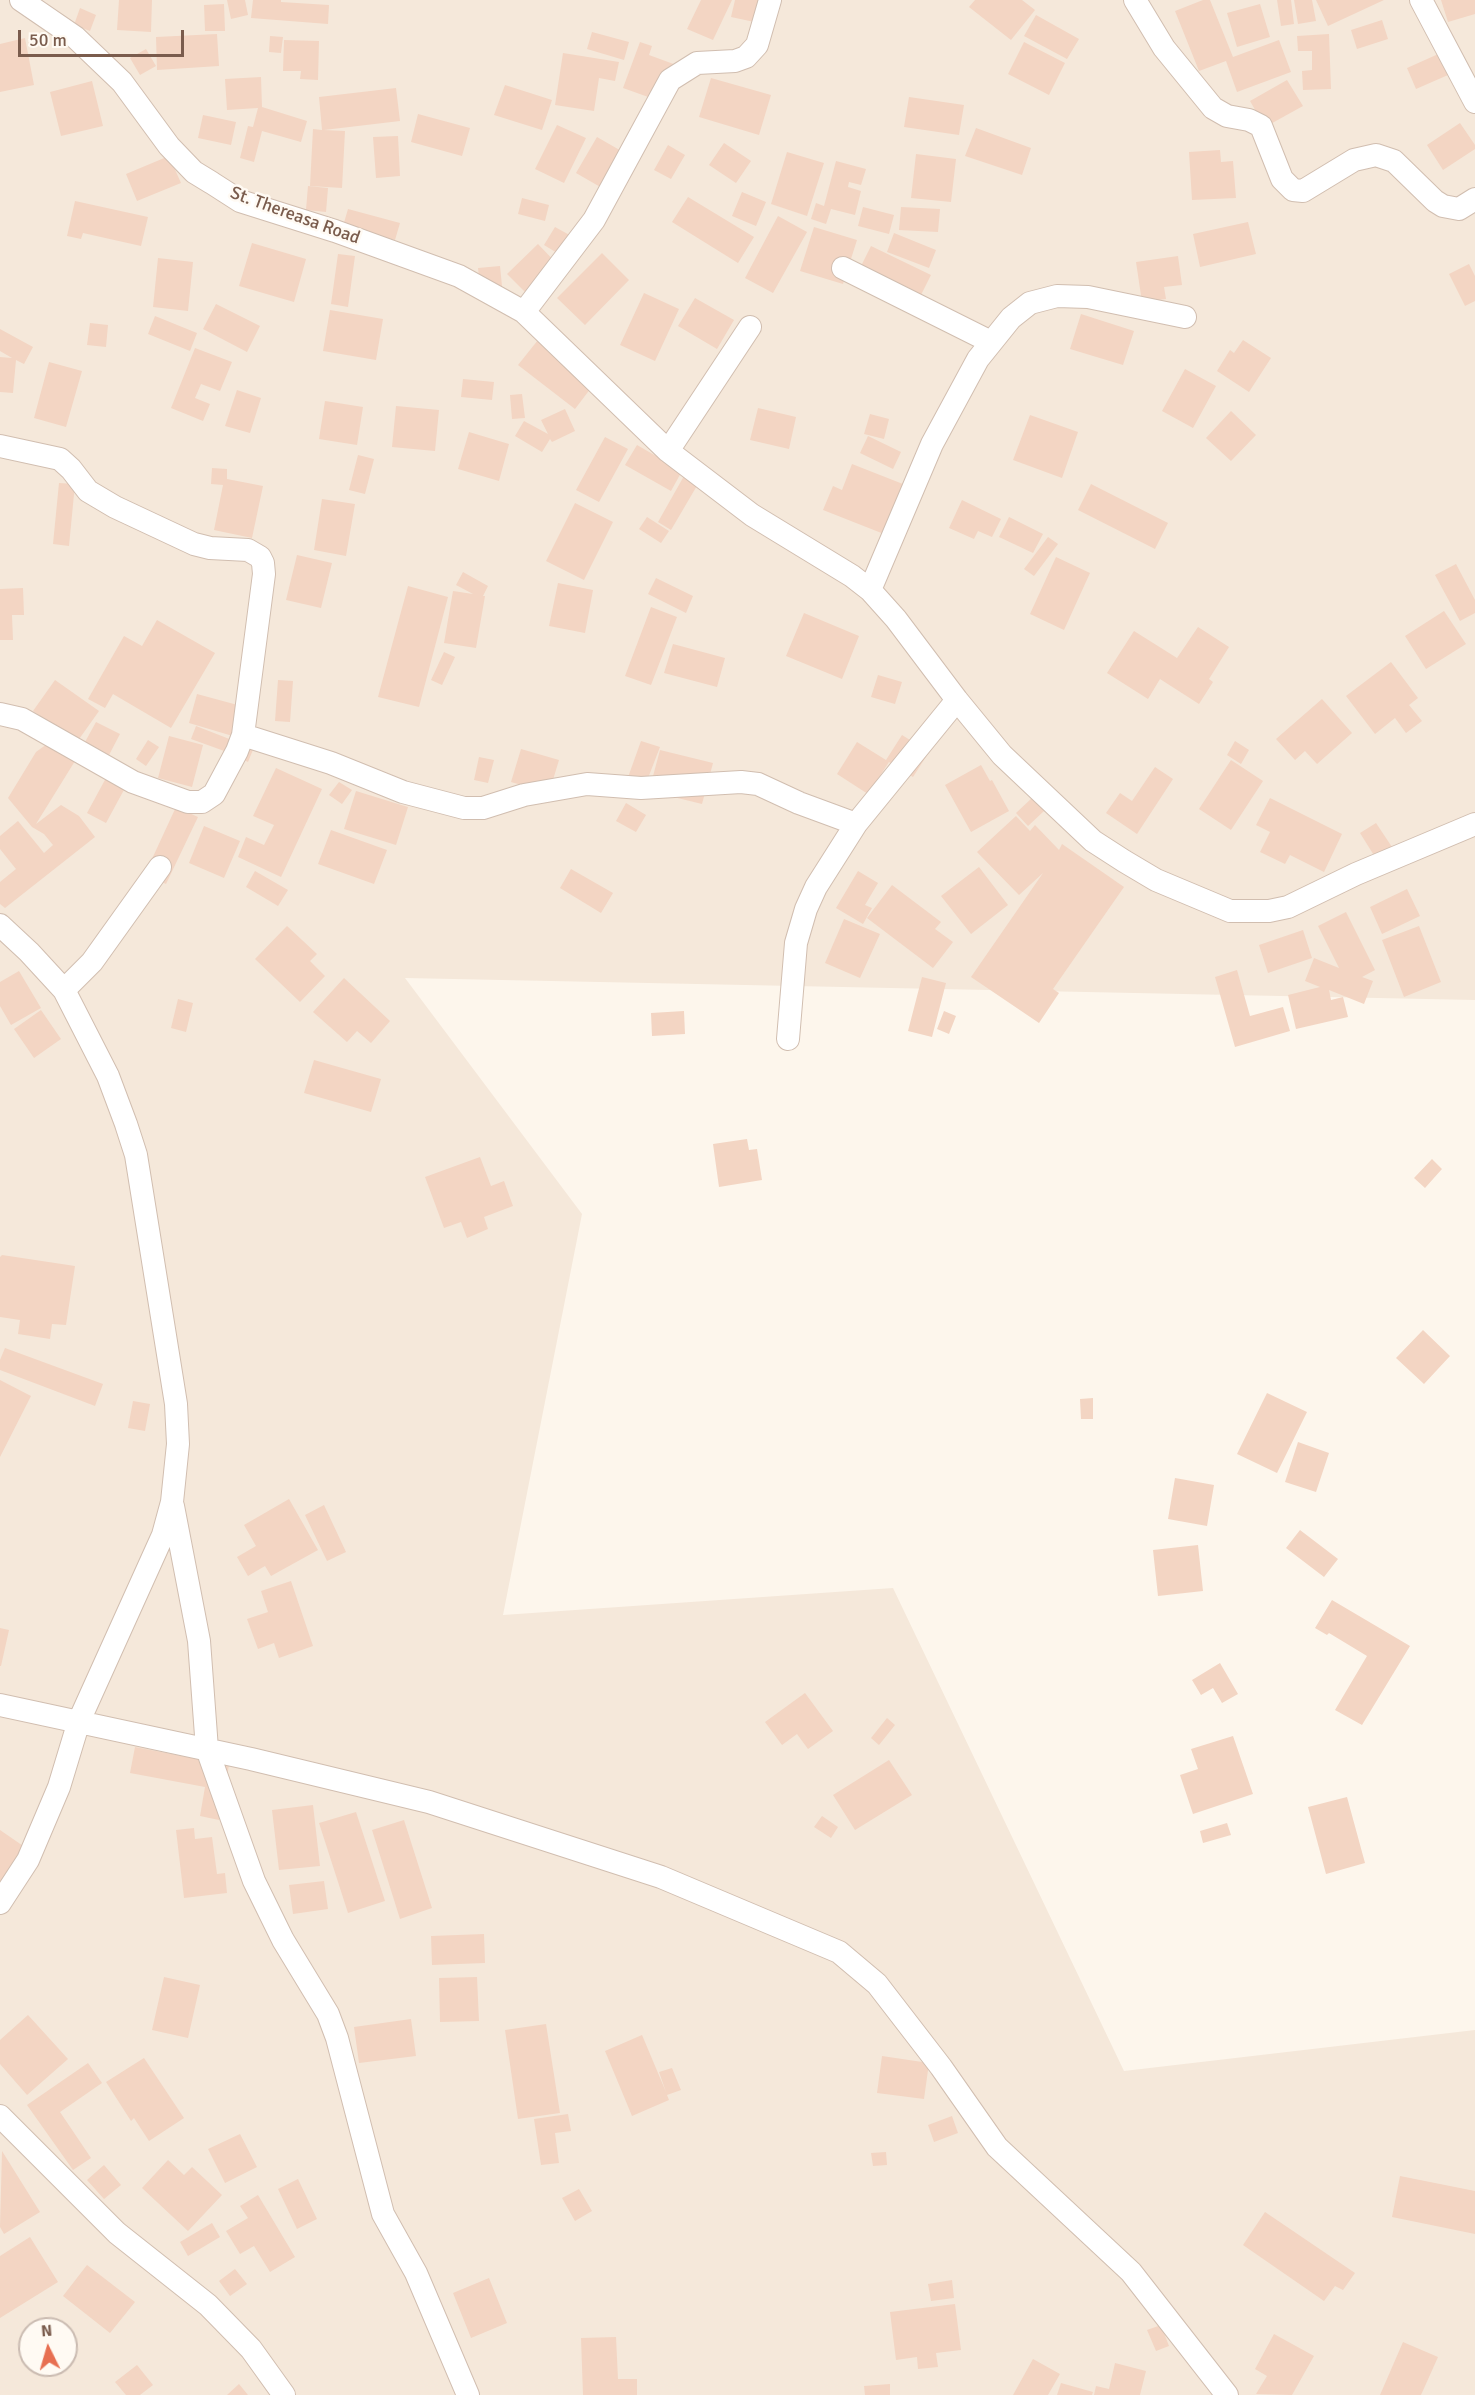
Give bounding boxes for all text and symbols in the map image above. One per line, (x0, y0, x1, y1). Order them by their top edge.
scale bar (21, 18, 188, 56)
text: 50 m (29, 29, 67, 51)
street label: St. Thereasa Road (227, 182, 363, 250)
north arrow (18, 2317, 78, 2377)
text: N (40, 2321, 53, 2342)

